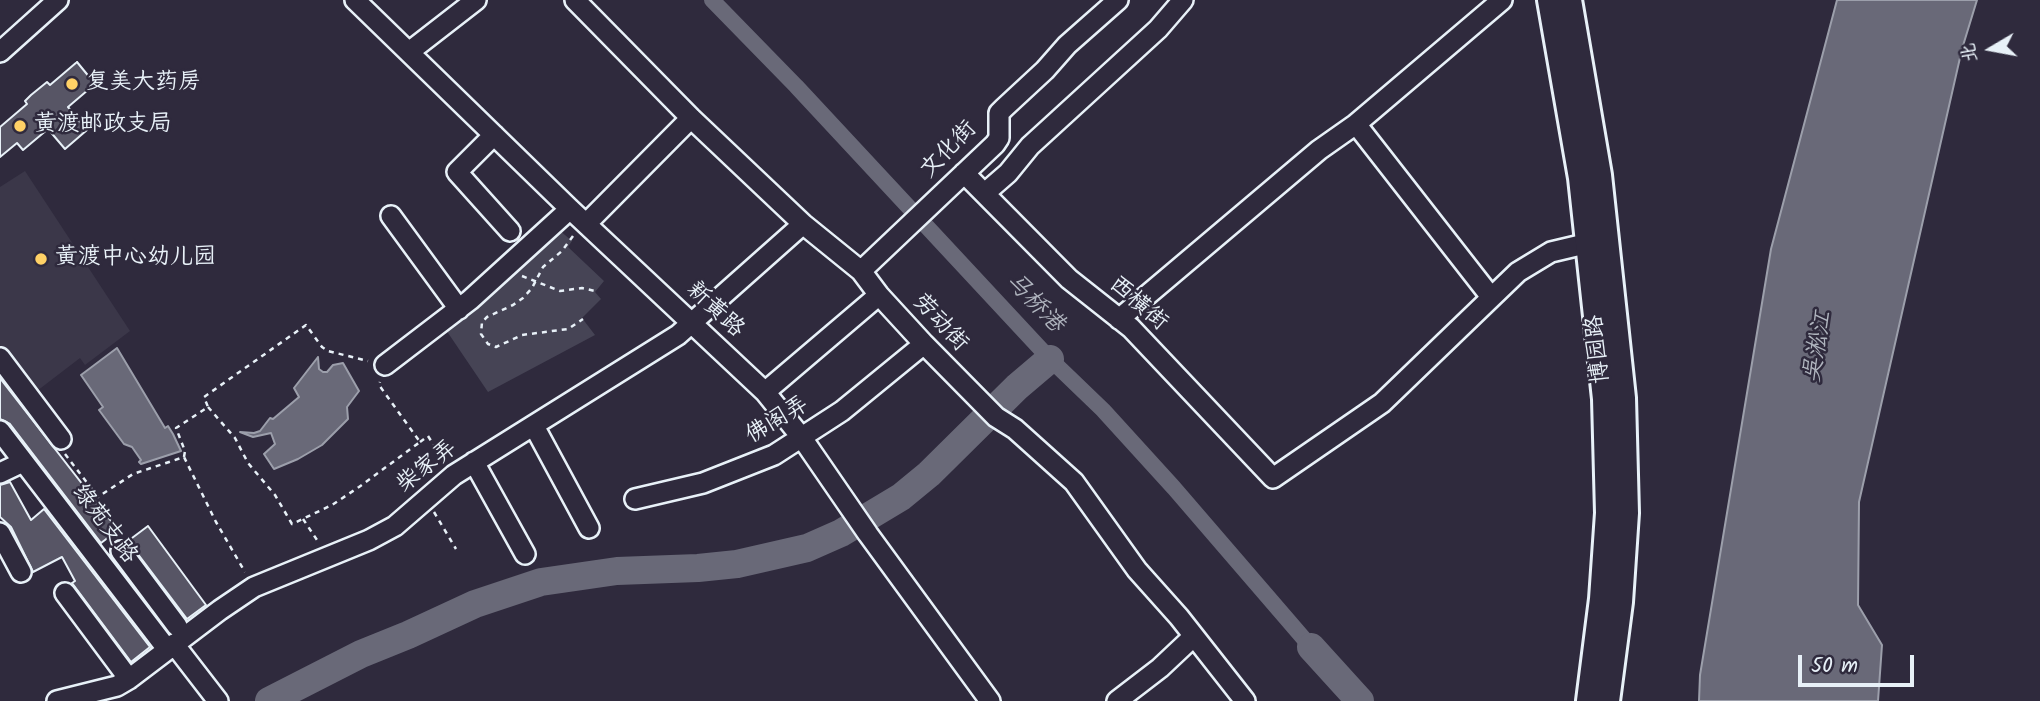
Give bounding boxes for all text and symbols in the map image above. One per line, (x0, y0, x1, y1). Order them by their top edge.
north arrow (1956, 14, 2026, 84)
text: 北 (1954, 41, 1987, 65)
place label: 复美大药房 (86, 70, 201, 98)
marker: 复美大药房 (64, 76, 80, 92)
place label: 黄渡邮政支局 (34, 112, 172, 140)
street label: 文化街 (916, 117, 984, 185)
marker: 黄渡邮政支局 (12, 118, 28, 134)
place label: 黄渡中心幼儿园 (55, 245, 216, 273)
marker: 黄渡中心幼儿园 (33, 251, 49, 267)
water label: 马桥港 (998, 268, 1068, 340)
street label: 西横街 (1102, 272, 1172, 338)
street label: 新黄路 (679, 277, 749, 345)
street label: 劳动街 (905, 289, 973, 359)
water label: 吴淞江 (1800, 309, 1840, 385)
street label: 博园路 (1583, 313, 1617, 385)
street label: 佛阁弄 (741, 392, 815, 452)
street label: 柴家弄 (392, 436, 464, 500)
street label: 绿苑支路 (64, 480, 142, 570)
scale bar (1802, 642, 1918, 686)
text: 50 m (1811, 650, 1858, 683)

